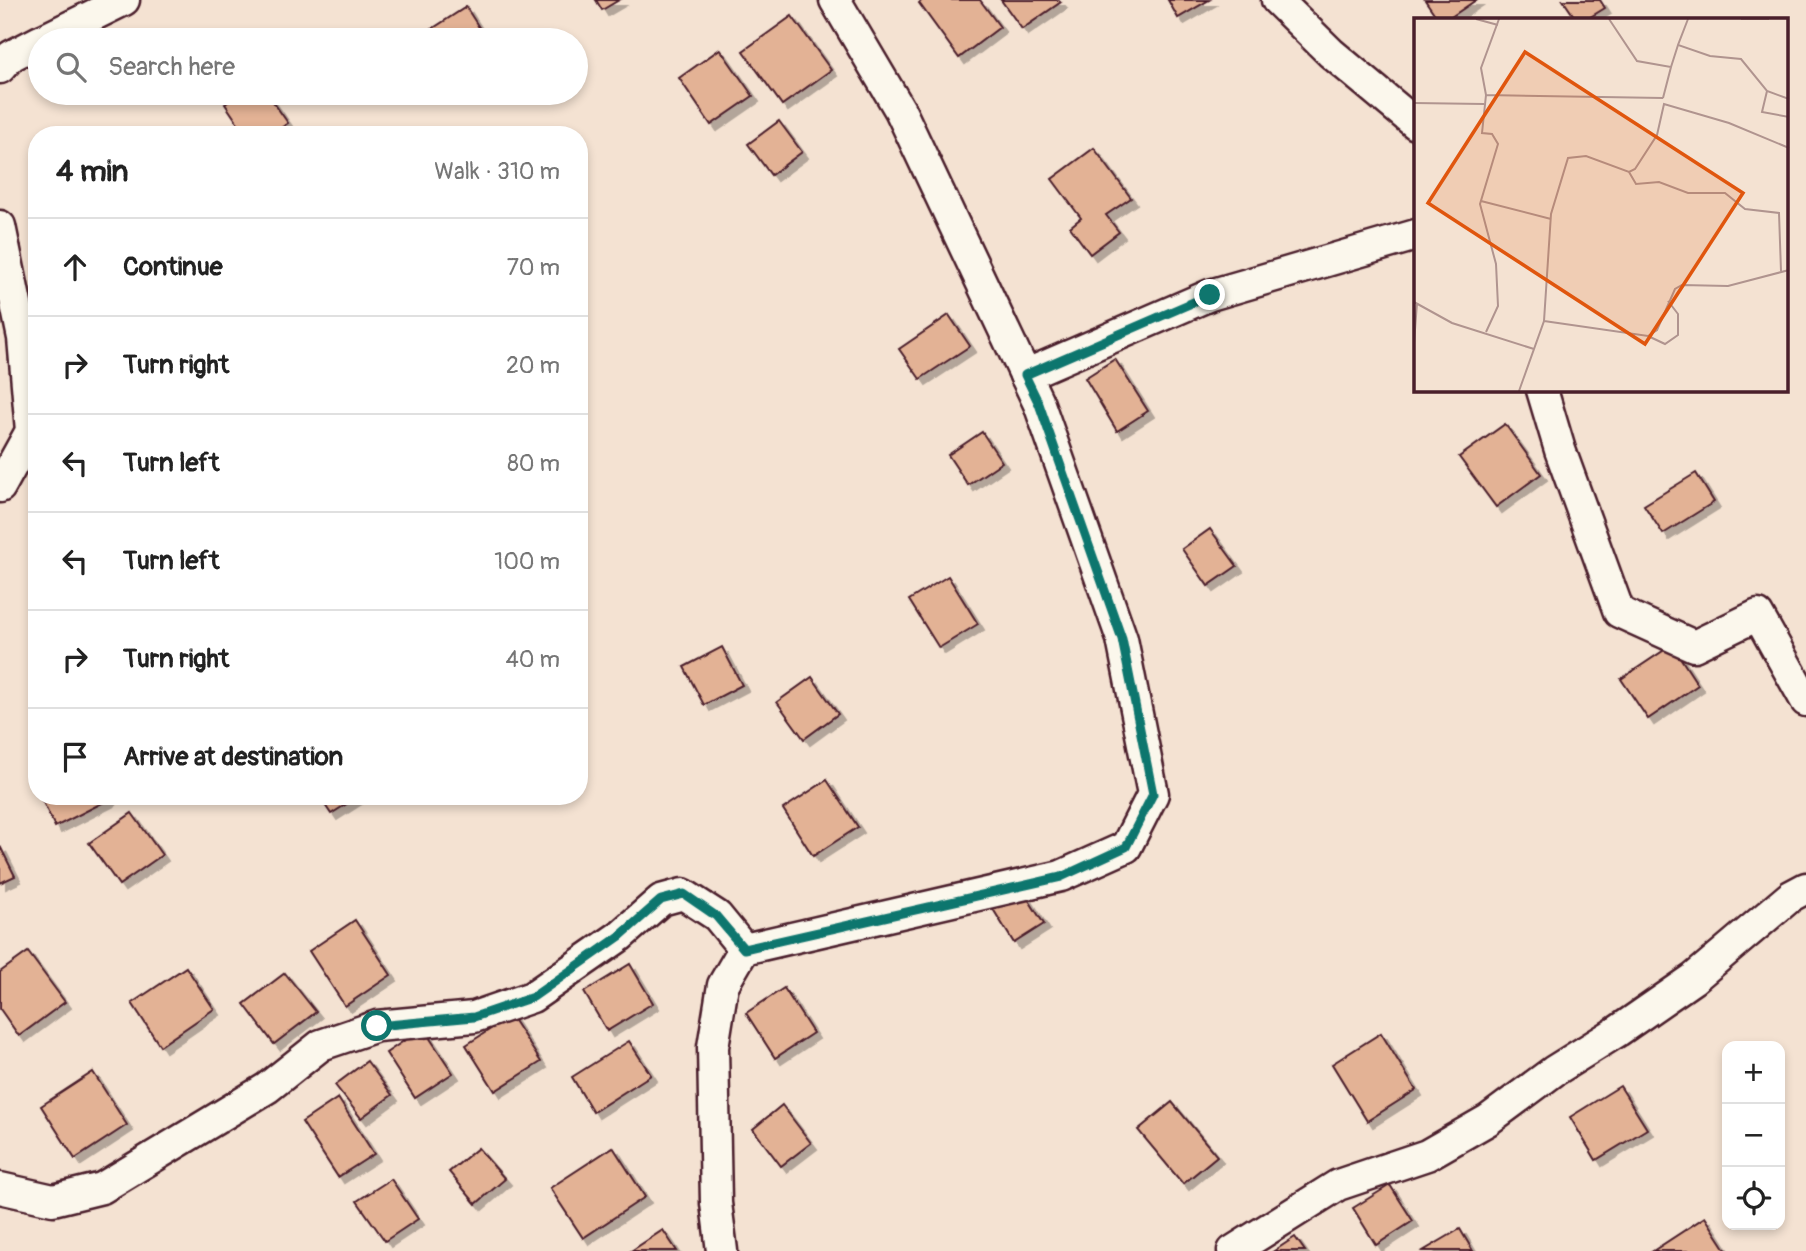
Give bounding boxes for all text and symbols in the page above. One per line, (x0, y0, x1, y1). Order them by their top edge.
inset map (1414, 18, 1788, 392)
search box (28, 28, 588, 105)
icon: search (52, 48, 90, 86)
text: Search here (108, 51, 235, 83)
text: 4 min (56, 153, 129, 190)
text: Walk · 310 m (434, 157, 560, 186)
icon: ahead (56, 248, 94, 286)
text: Continue (123, 251, 223, 283)
text: 70 m (507, 253, 560, 282)
route end (1194, 279, 1225, 310)
icon: right (56, 346, 94, 384)
text: Turn right (123, 349, 229, 381)
text: 20 m (506, 351, 560, 380)
icon: left (56, 444, 94, 482)
text: Turn left (123, 447, 219, 479)
text: 80 m (507, 449, 560, 478)
icon: left (56, 542, 94, 580)
text: Turn left (123, 545, 219, 577)
text: 100 m (494, 547, 560, 576)
icon: right (56, 640, 94, 678)
text: Turn right (123, 643, 229, 675)
text: 40 m (506, 645, 560, 674)
icon: arrive (56, 738, 94, 776)
text: Arrive at destination (123, 741, 343, 773)
route start (361, 1010, 392, 1041)
map controls (1722, 1041, 1785, 1230)
button: + (1722, 1041, 1785, 1104)
button: − (1722, 1104, 1785, 1167)
button: locate (1722, 1167, 1785, 1230)

